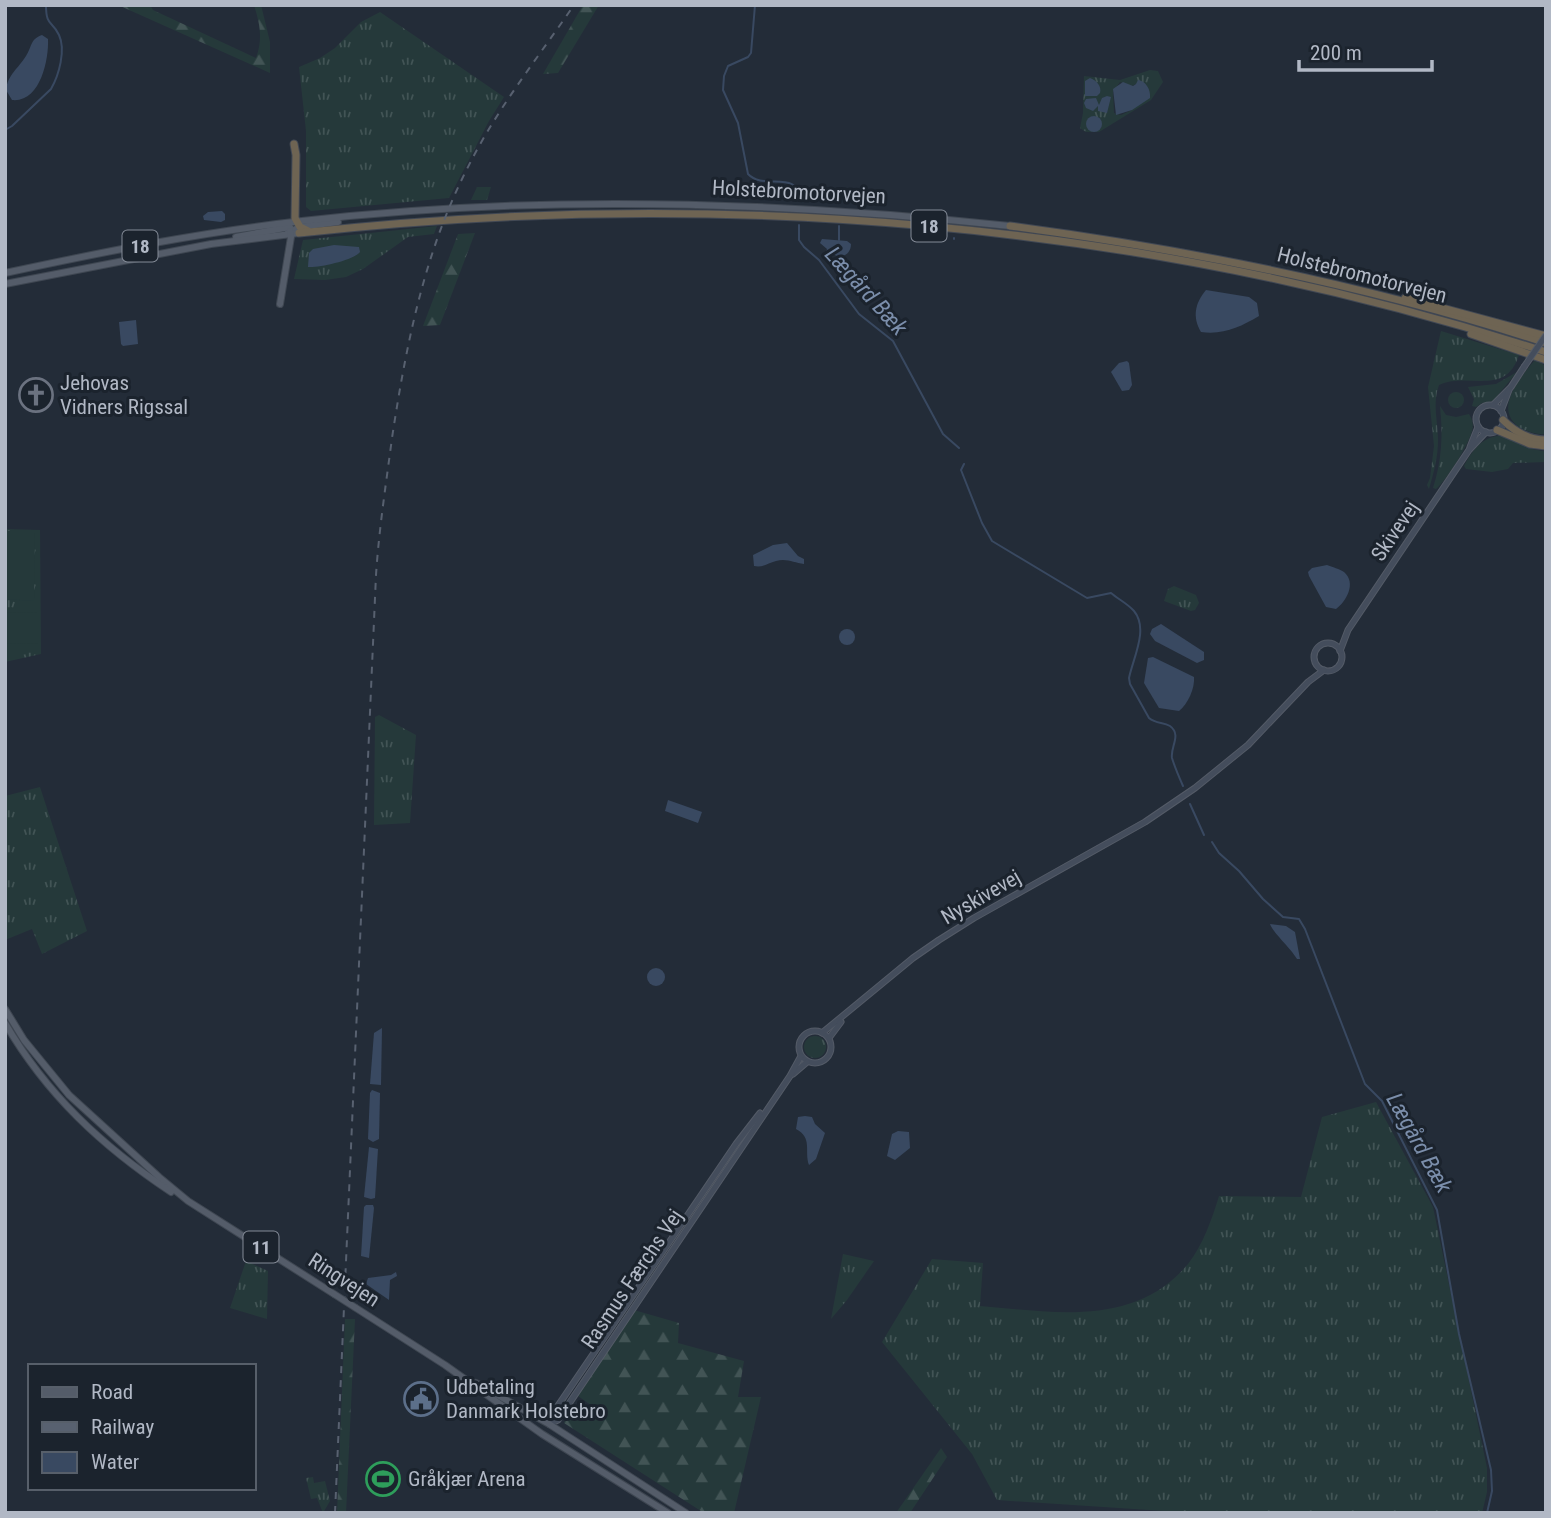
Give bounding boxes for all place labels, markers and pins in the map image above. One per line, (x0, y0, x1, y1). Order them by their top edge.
place label: Jehovas Vidners Rigssal (60, 371, 188, 419)
church icon: Jehovas Vidners Rigssal (17, 376, 55, 414)
place label: Udbetaling Danmark Holstebro (446, 1375, 606, 1423)
public building icon: Udbetaling Danmark Holstebro (402, 1380, 440, 1418)
sports icon: Gråkjær Arena (364, 1460, 402, 1498)
place label: Gråkjær Arena (408, 1467, 526, 1491)

